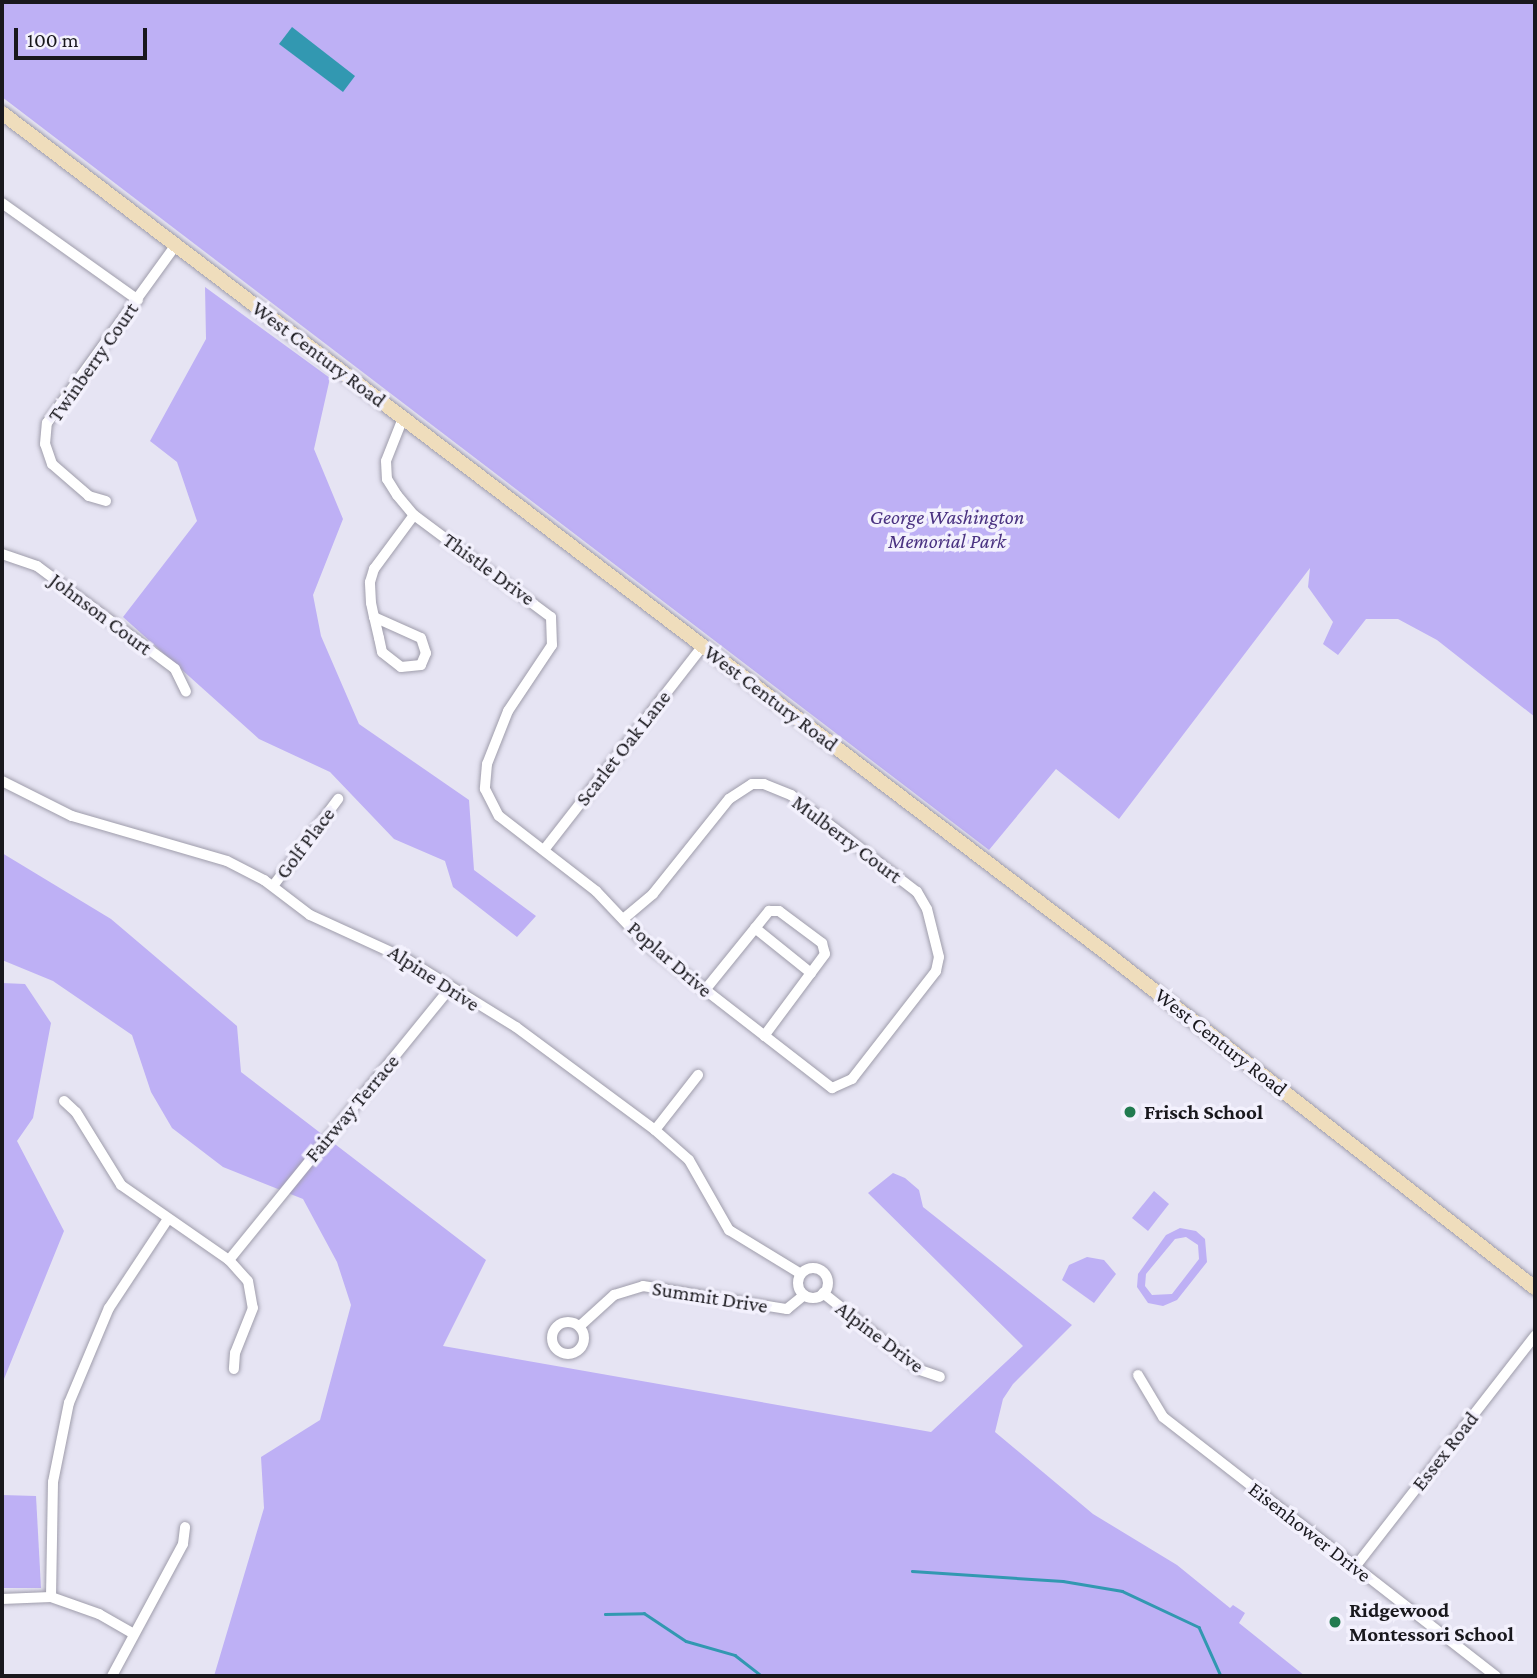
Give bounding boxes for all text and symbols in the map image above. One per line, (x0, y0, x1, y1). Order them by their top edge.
scale bar (18, 14, 150, 58)
text: 100 m (27, 28, 79, 52)
street label: West Century Road (247, 295, 391, 413)
street label: Twinberry Court (42, 297, 144, 427)
park label: George Washington Memorial Park (870, 504, 1024, 554)
street label: Thistle Drive (438, 527, 540, 611)
street label: Johnson Court (45, 567, 157, 661)
street label: West Century Road (699, 639, 843, 757)
street label: Scarlet Oak Lane (570, 685, 676, 811)
street label: Mulberry Court (787, 790, 907, 888)
street label: Golf Place (270, 802, 340, 884)
street label: Poplar Drive (623, 915, 717, 1003)
street label: Alpine Drive (383, 939, 485, 1017)
street label: West Century Road (1150, 982, 1292, 1102)
street label: Fairway Terrace (300, 1049, 404, 1167)
place label: Frisch School (1144, 1099, 1263, 1125)
marker: Frisch School (1122, 1104, 1138, 1120)
street label: Summit Drive (650, 1275, 770, 1319)
street label: Alpine Drive (831, 1296, 929, 1378)
street label: Essex Road (1406, 1407, 1484, 1495)
street label: Eisenhower Drive (1244, 1476, 1376, 1588)
place label: Ridgewood Montessori School (1349, 1597, 1514, 1647)
marker: Ridgewood Montessori School (1327, 1614, 1343, 1630)

